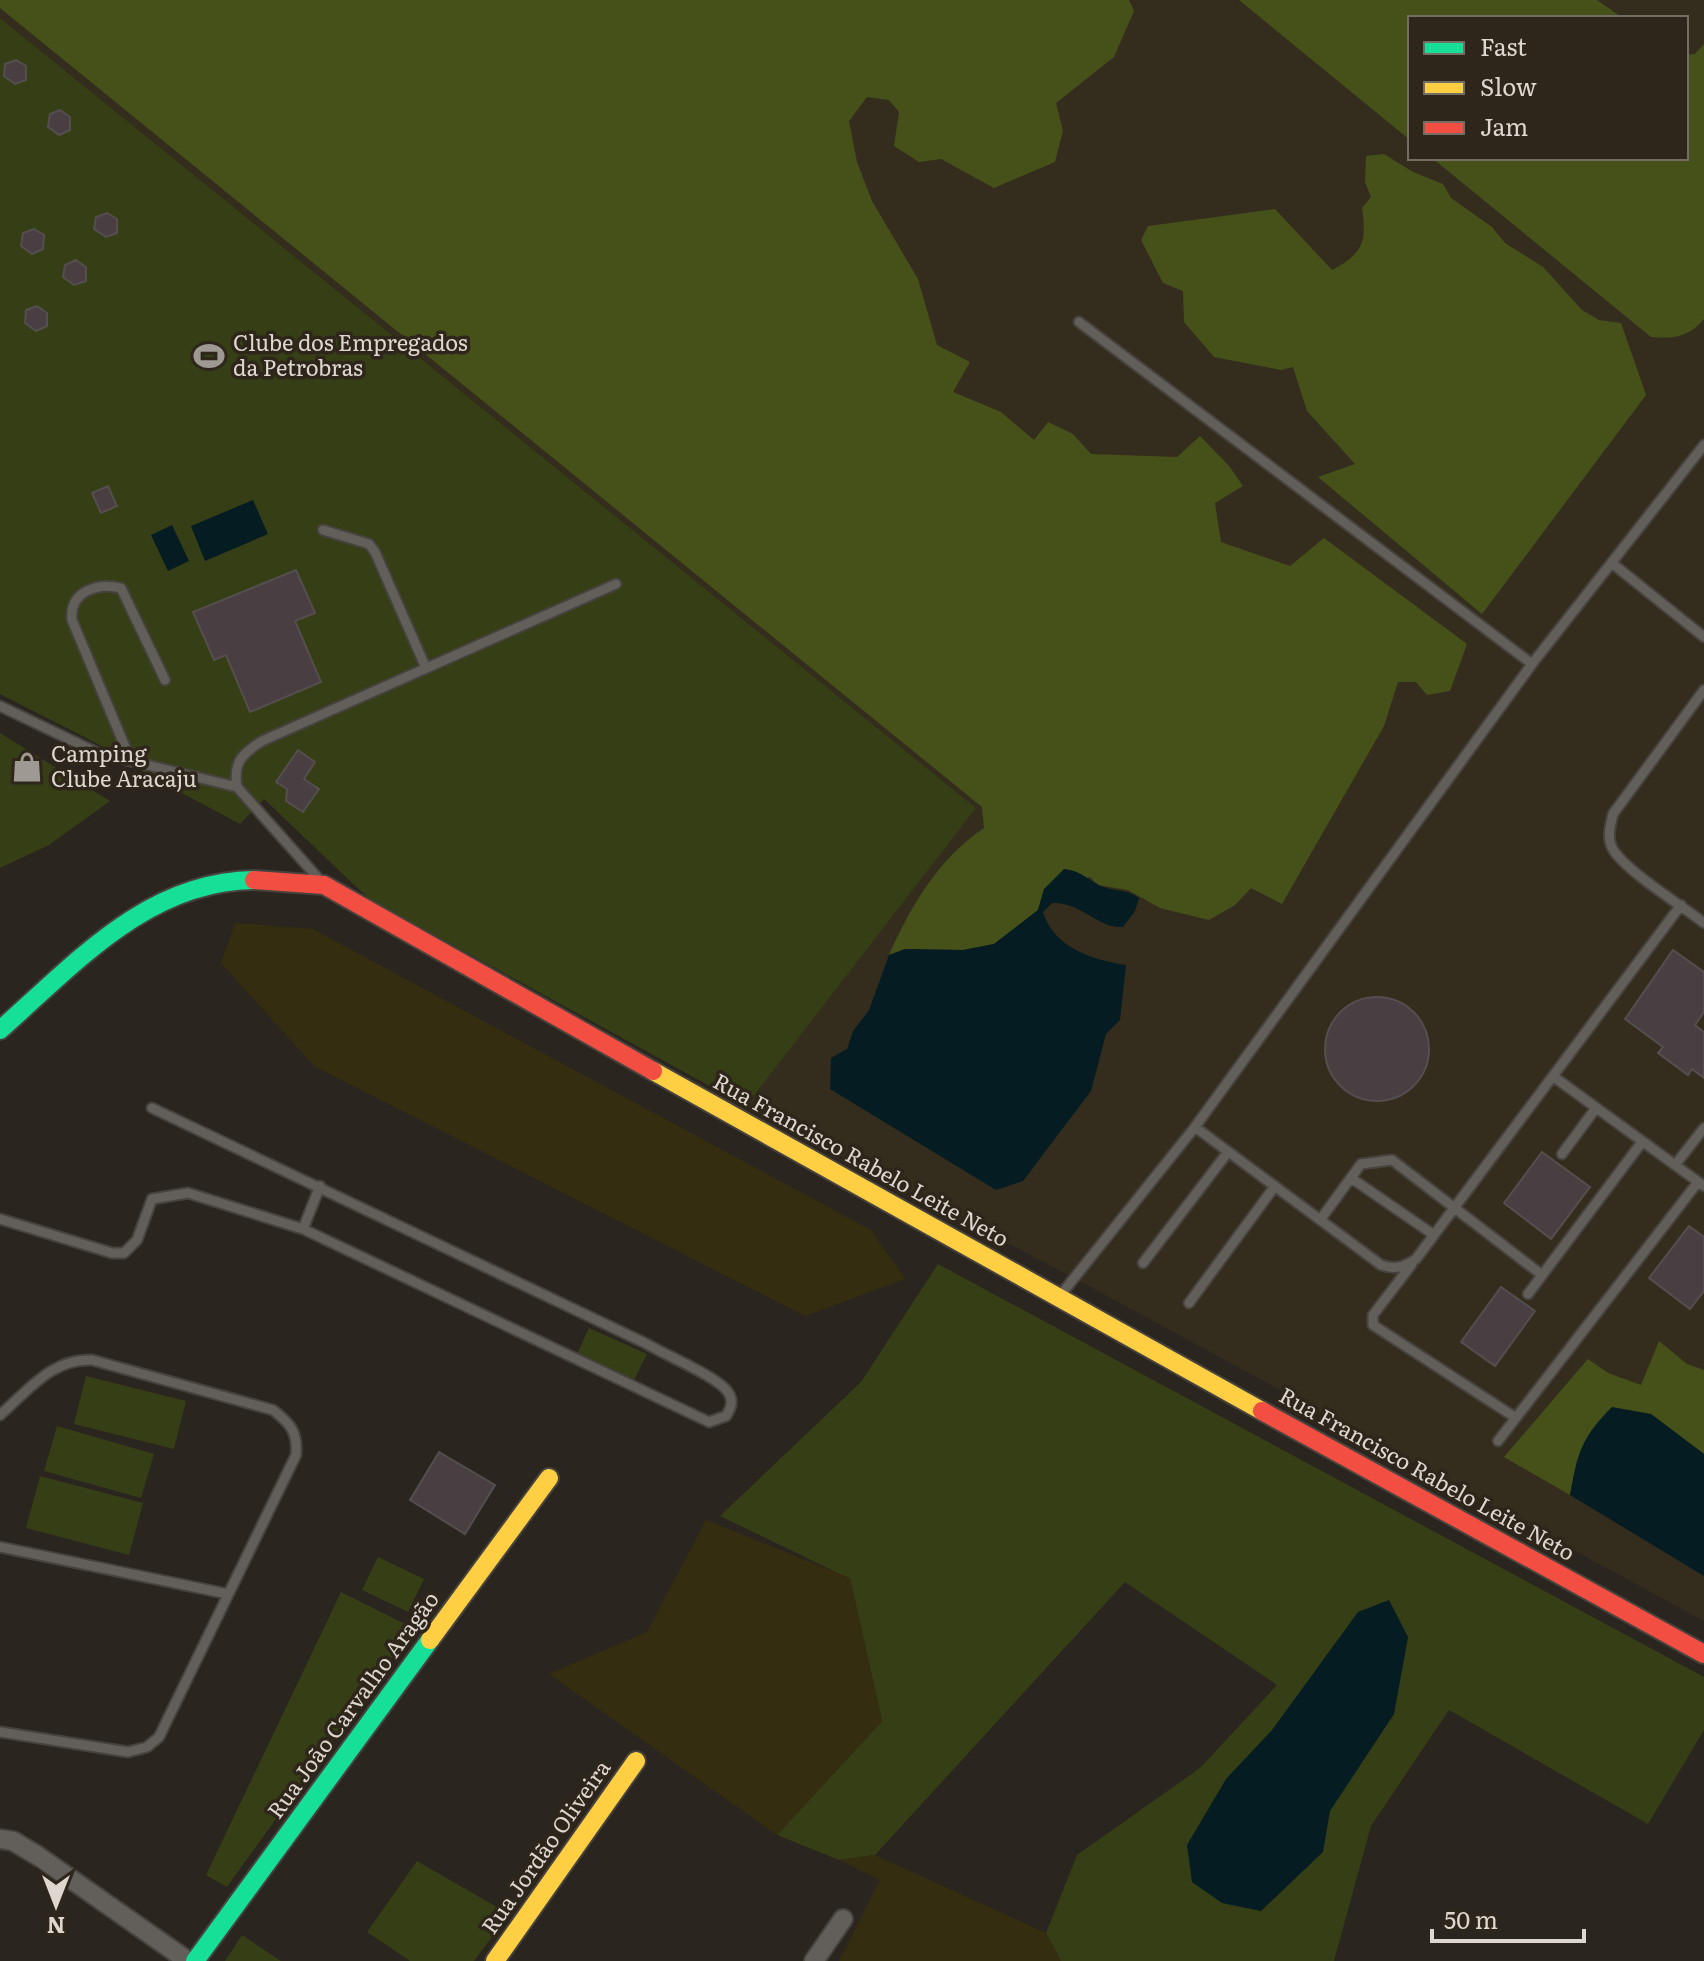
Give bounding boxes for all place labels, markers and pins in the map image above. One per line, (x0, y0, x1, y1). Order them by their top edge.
place label: Clube dos Empregados da Petrobras (233, 325, 468, 383)
sports icon: Clube dos Empregados da Petrobras (192, 339, 226, 373)
place label: Camping Clube Aracaju (51, 736, 197, 794)
shop icon: Camping Clube Aracaju (10, 750, 44, 784)

